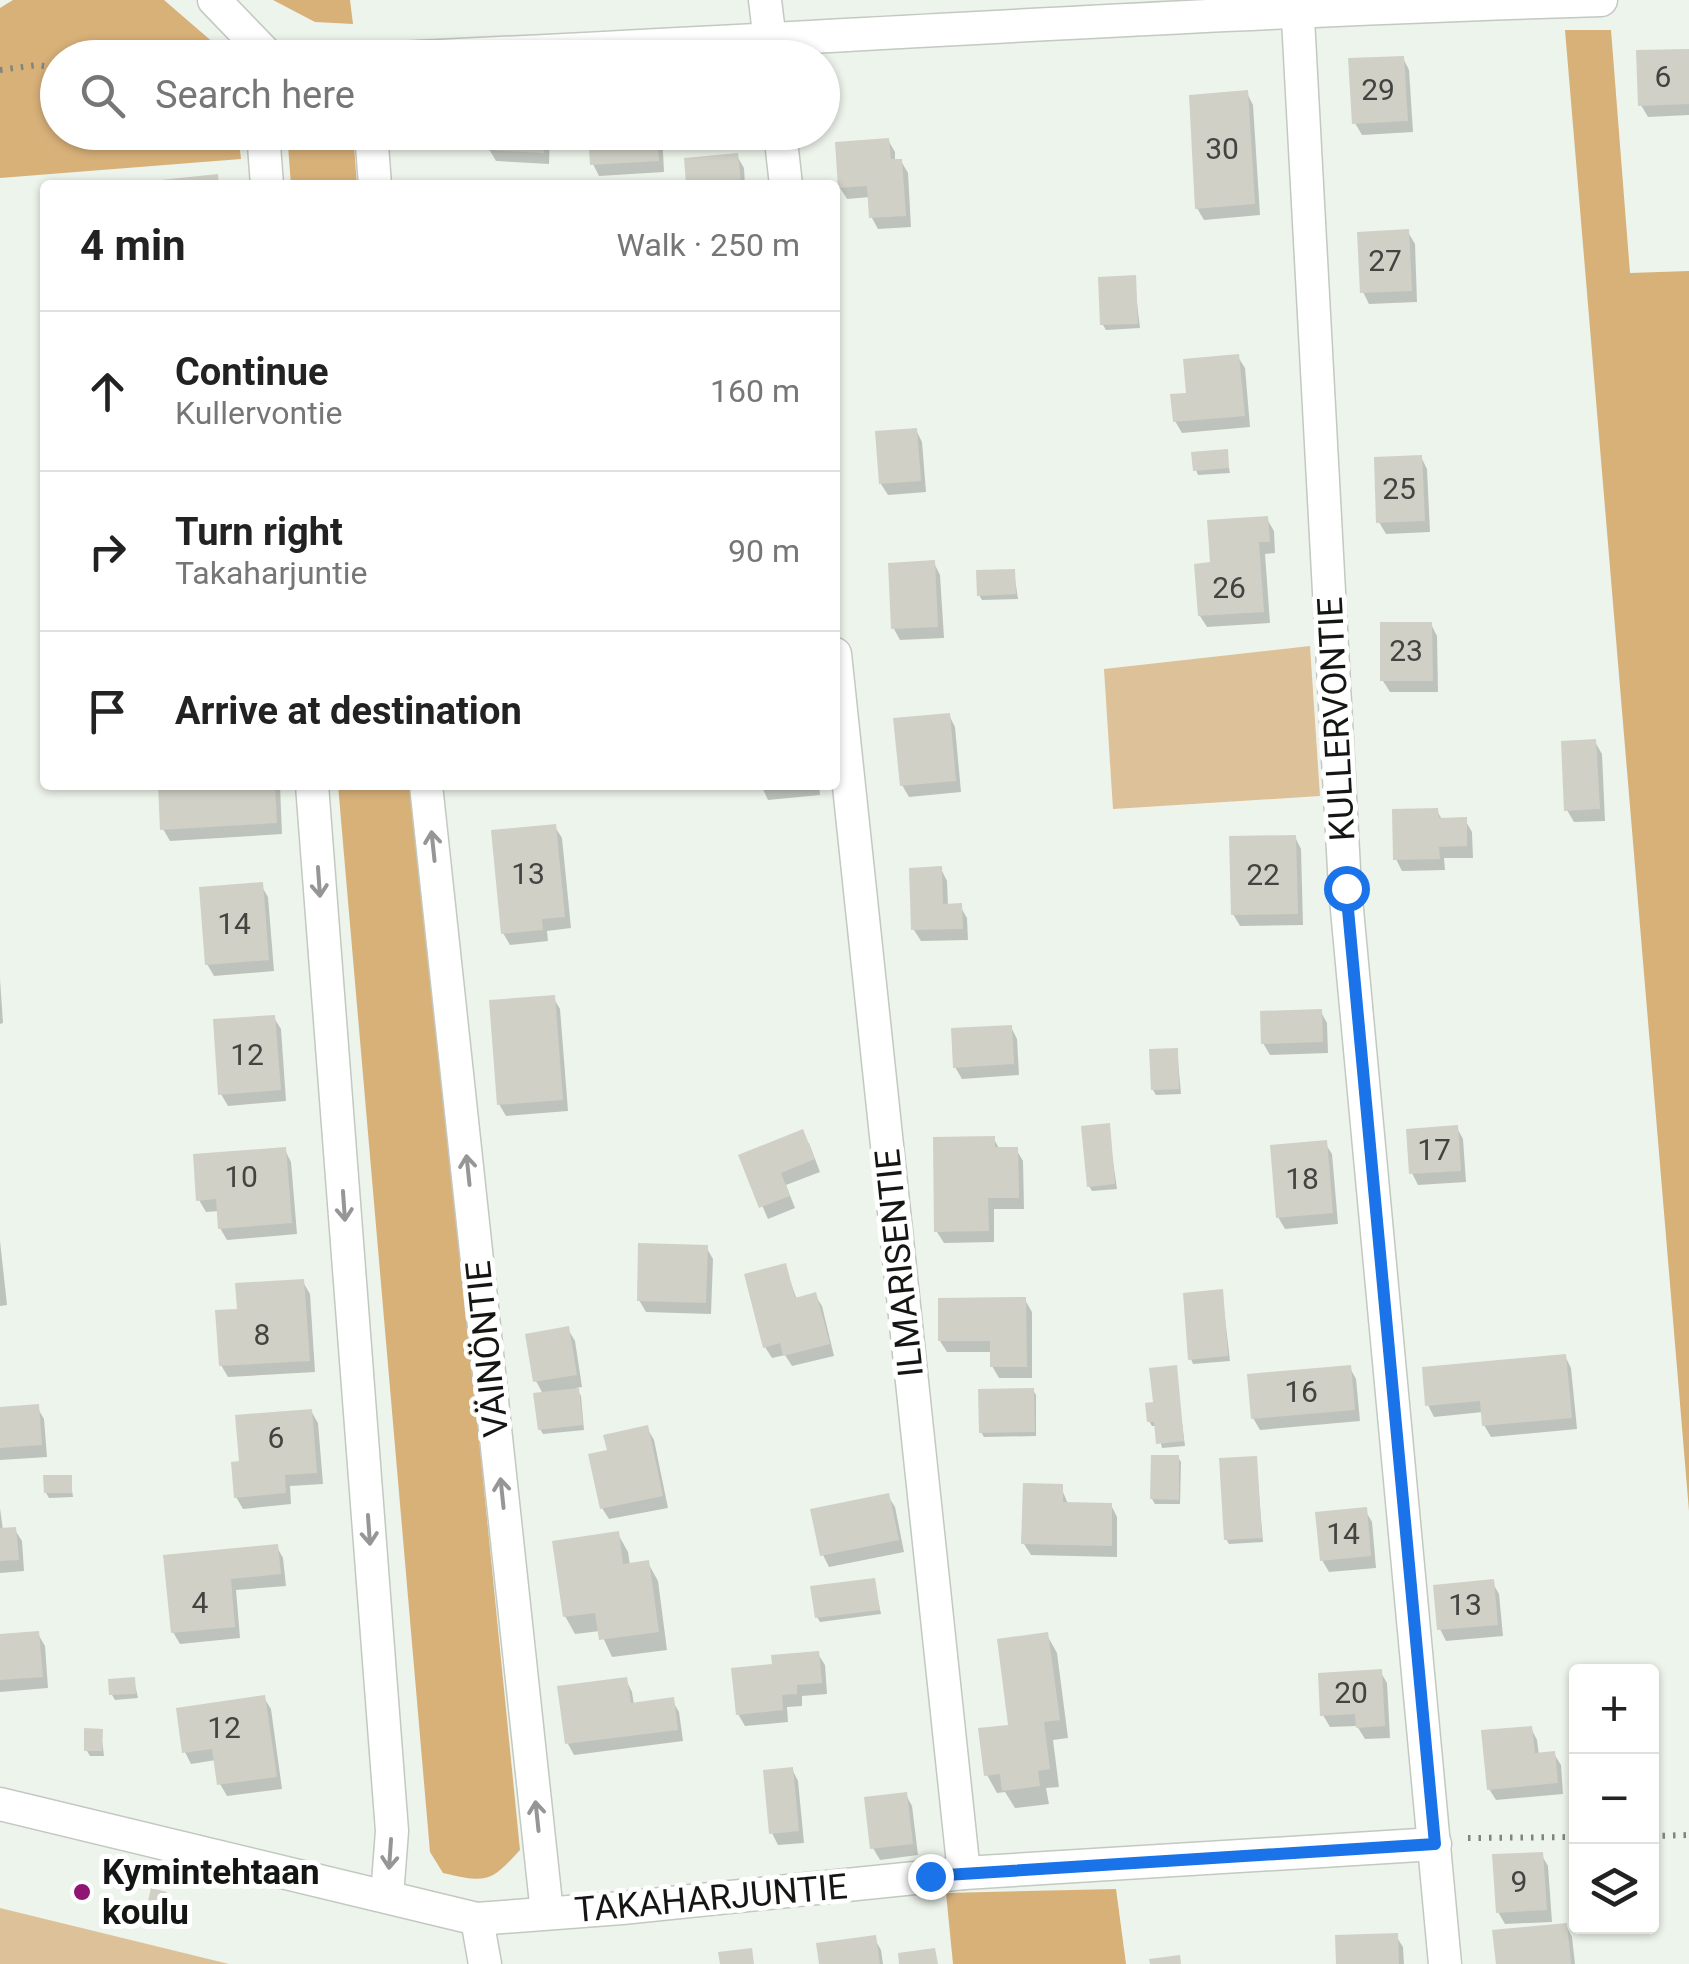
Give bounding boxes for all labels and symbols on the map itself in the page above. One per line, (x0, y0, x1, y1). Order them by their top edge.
house number: 6 (1655, 59, 1671, 94)
house number: 29 (1361, 72, 1395, 107)
house number: 30 (1205, 131, 1239, 166)
house number: 27 (1368, 243, 1402, 278)
house number: 25 (1382, 471, 1416, 506)
house number: 26 (1212, 570, 1246, 605)
street label: KULLERVONTIE (1310, 596, 1363, 842)
house number: 23 (1389, 633, 1423, 668)
one-way arrow (423, 831, 442, 863)
house number: 13 (511, 856, 545, 891)
house number: 22 (1246, 857, 1280, 892)
one-way arrow (310, 866, 329, 898)
route start (1324, 866, 1370, 912)
house number: 14 (217, 906, 251, 941)
house number: 12 (230, 1037, 264, 1072)
house number: 17 (1417, 1132, 1451, 1167)
street label: ILMARISENTIE (867, 1147, 932, 1379)
one-way arrow (458, 1154, 477, 1186)
house number: 10 (224, 1159, 258, 1194)
house number: 18 (1285, 1161, 1319, 1196)
one-way arrow (335, 1190, 354, 1222)
street label: VÄINÖNTIE (458, 1259, 517, 1439)
house number: 8 (254, 1317, 270, 1352)
house number: 16 (1284, 1374, 1318, 1409)
house number: 6 (268, 1420, 284, 1455)
one-way arrow (492, 1477, 511, 1509)
one-way arrow (359, 1514, 378, 1546)
house number: 14 (1326, 1516, 1360, 1551)
house number: 4 (192, 1585, 209, 1620)
house number: 13 (1448, 1587, 1482, 1622)
house number: 20 (1334, 1675, 1368, 1710)
house number: 12 (207, 1710, 241, 1745)
one-way arrow (527, 1800, 546, 1832)
one-way arrow (380, 1838, 399, 1870)
place label: Kymintehtaan koulu (102, 1852, 320, 1933)
route end (908, 1854, 954, 1900)
house number: 9 (1511, 1864, 1527, 1899)
street label: TAKAHARJUNTIE (573, 1866, 849, 1931)
marker: Kymintehtaan koulu (71, 1881, 93, 1903)

